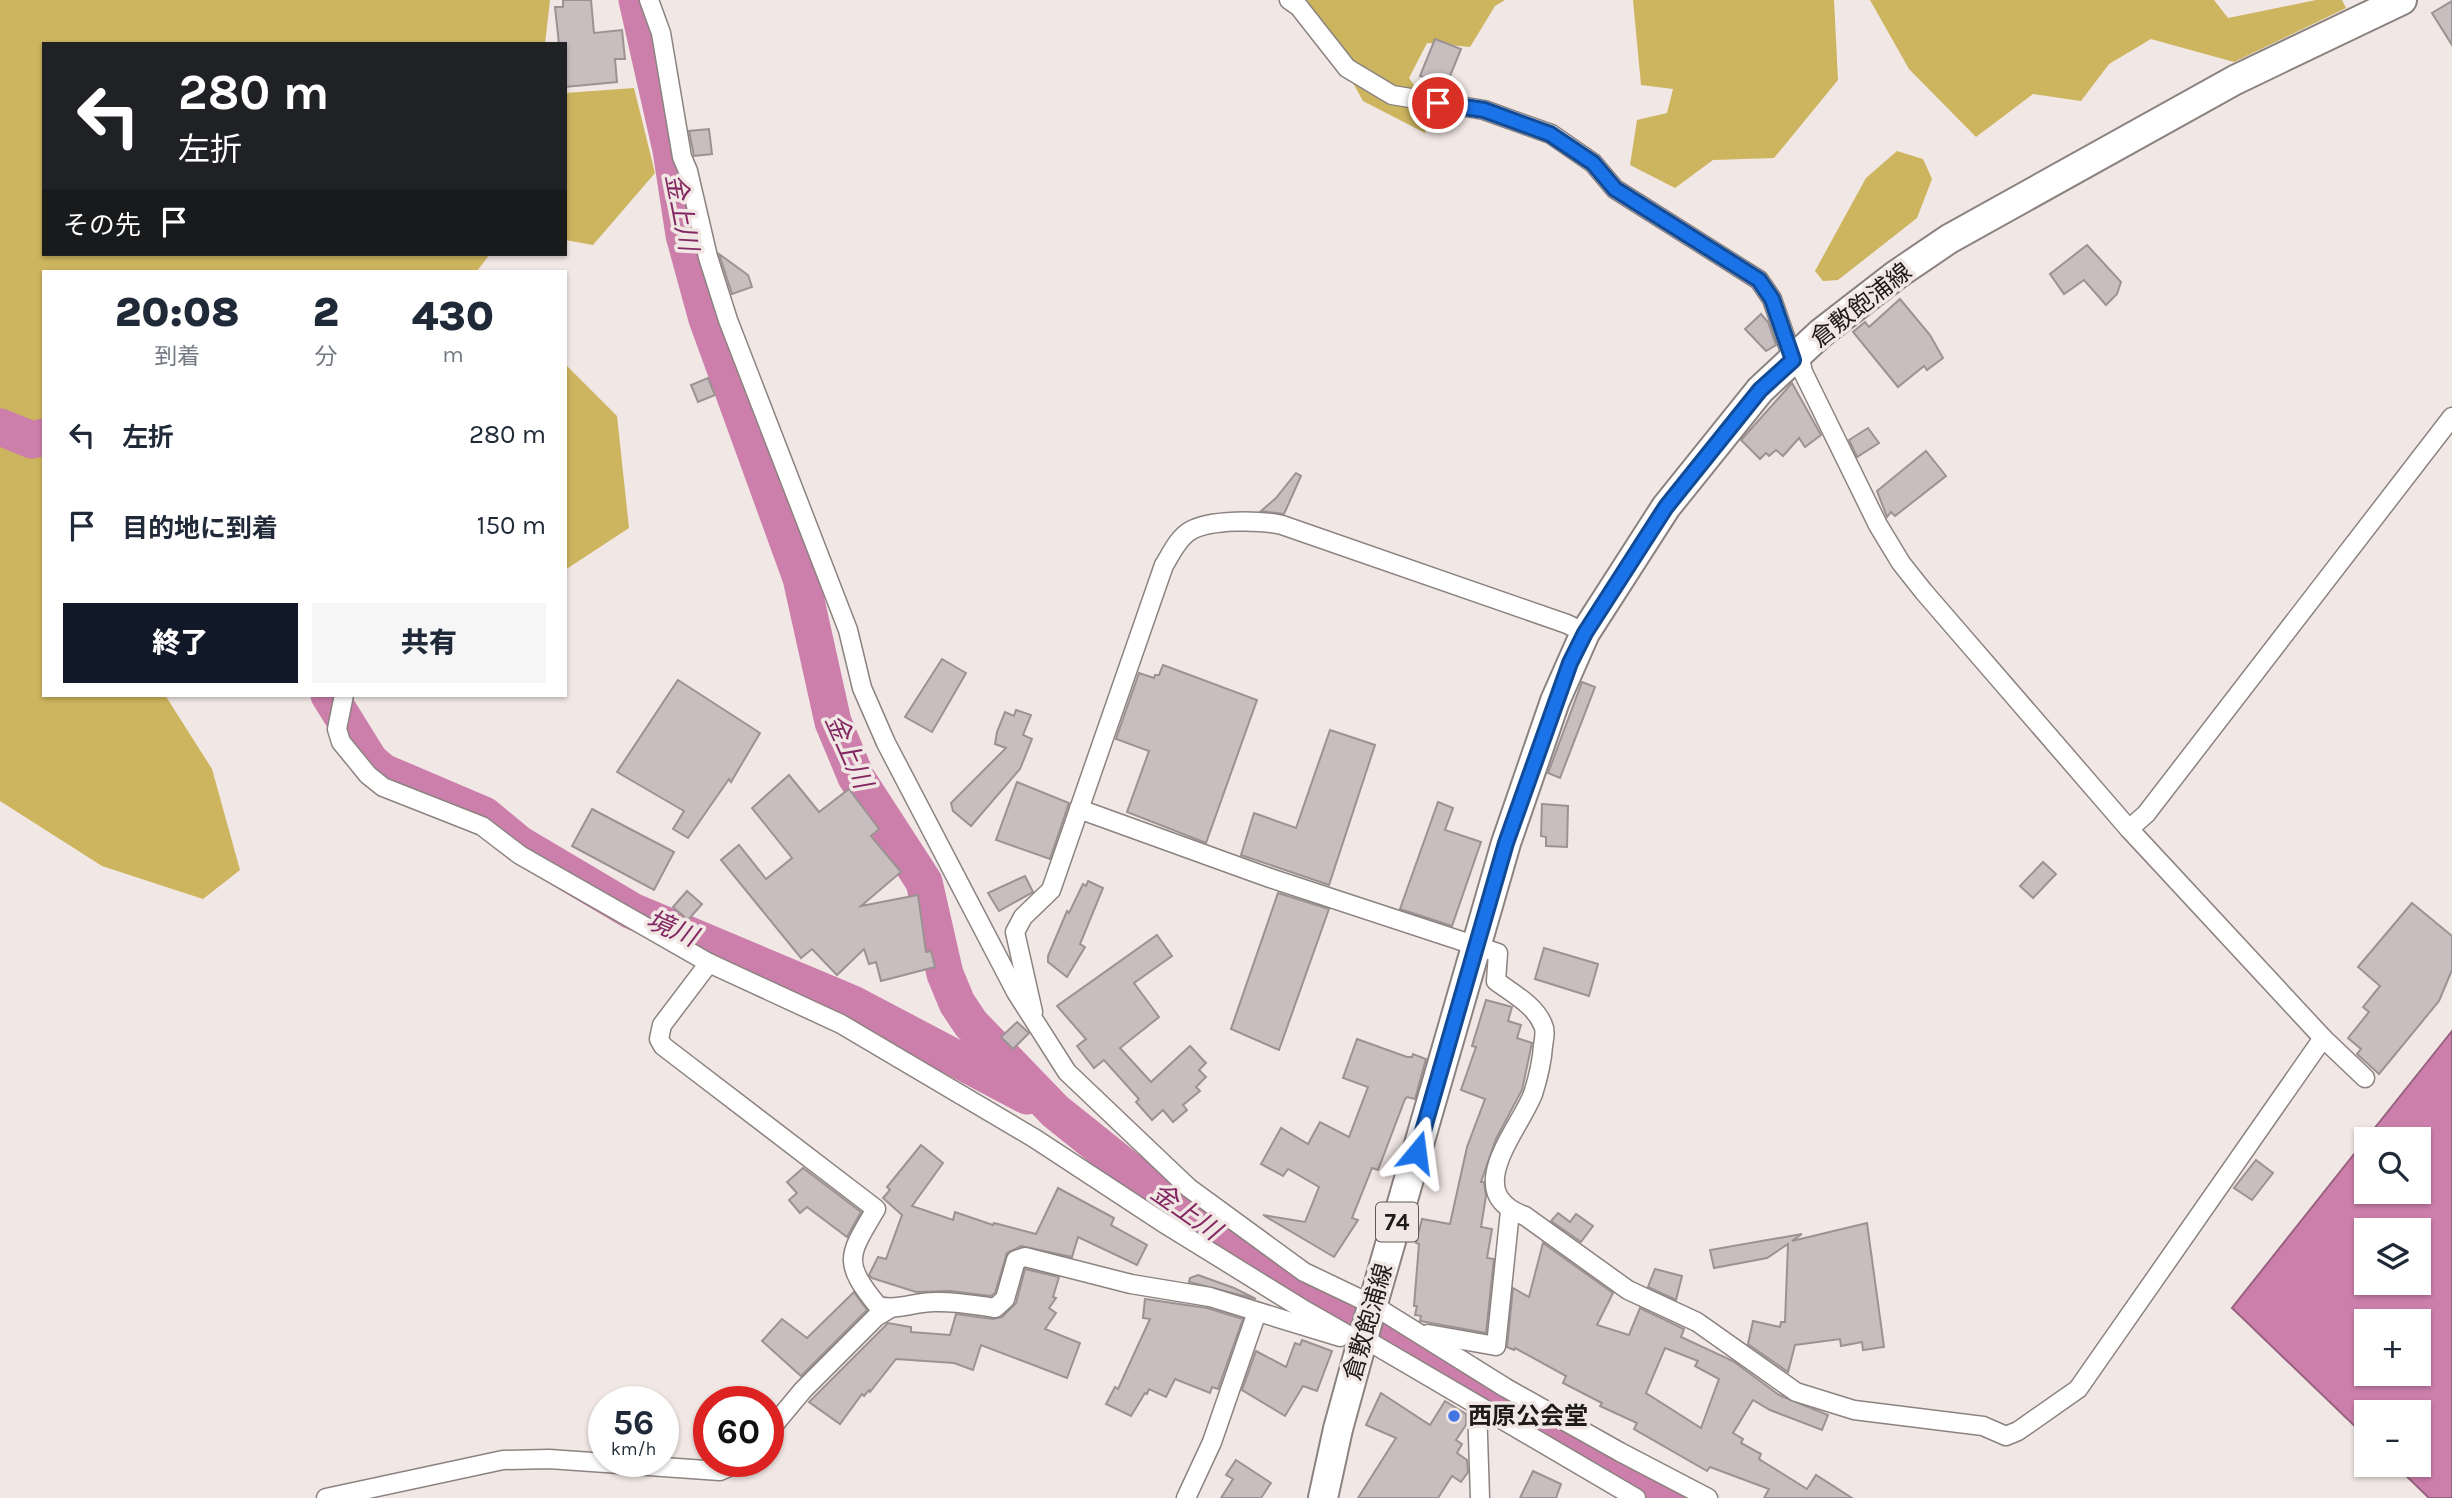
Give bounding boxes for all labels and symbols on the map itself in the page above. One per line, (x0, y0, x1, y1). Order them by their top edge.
pin (1408, 73, 1468, 133)
water label: 金上川 (659, 171, 705, 256)
street label: 倉敷飽浦線 (1805, 257, 1917, 353)
water label: 金上川 (819, 709, 880, 796)
water label: 境川 (642, 904, 705, 954)
position arrow (1380, 1115, 1454, 1189)
water label: 金上川 (1145, 1176, 1229, 1248)
road number: 74 (1376, 1203, 1418, 1242)
street label: 倉敷飽浦線 (1338, 1260, 1398, 1384)
speed limit sign: 60 (693, 1386, 784, 1477)
place label: 西原公会堂 (1468, 1402, 1588, 1430)
marker: 西原公会堂 (1446, 1408, 1462, 1424)

